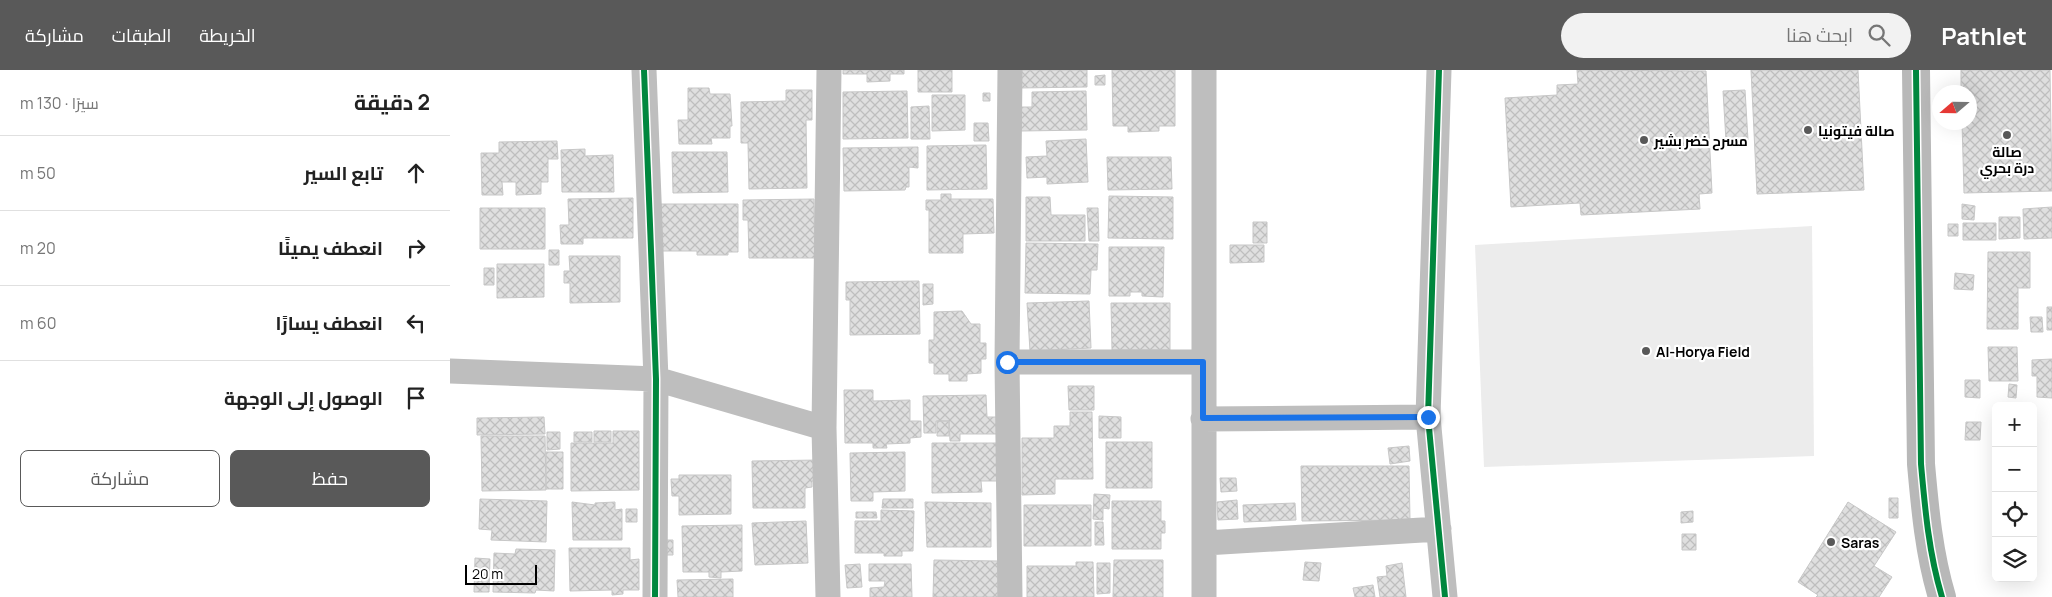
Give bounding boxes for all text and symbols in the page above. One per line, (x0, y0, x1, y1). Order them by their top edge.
search box (1561, 13, 1911, 58)
text: Pathlet (1941, 19, 2027, 52)
icon: search (1865, 21, 1893, 49)
text: ابحث هنا (1786, 22, 1853, 48)
text: مشاركة (25, 23, 84, 47)
text: الطبقات (112, 23, 171, 47)
text: الخريطة (199, 23, 256, 47)
north arrow (1932, 85, 1977, 130)
text: 2 دقيقة (354, 88, 430, 116)
text: سيرًا · 130 m (20, 92, 99, 114)
place label: صالة فيتونيا (1818, 121, 1895, 140)
marker: صالة فيتونيا (1802, 124, 1814, 136)
marker: صالة درة بحري (2001, 129, 2013, 141)
place label: مسرح خضر بشير (1653, 131, 1748, 151)
marker: مسرح خضر بشير (1638, 134, 1650, 146)
place label: صالة درة بحري (1980, 142, 2034, 179)
icon: ahead (402, 159, 430, 187)
text: تابع السير (304, 160, 383, 186)
text: 50 m (20, 162, 56, 184)
icon: right (402, 234, 430, 262)
text: انعطف يمينًا (278, 235, 383, 261)
text: 20 m (20, 237, 56, 259)
icon: left (402, 309, 430, 337)
text: انعطف يسارًا (276, 310, 383, 336)
text: 60 m (20, 312, 56, 334)
place label: Al-Horya Field (1656, 342, 1750, 361)
marker: Al-Horya Field (1640, 345, 1652, 357)
route start (996, 351, 1019, 374)
icon: arrive (402, 384, 430, 412)
text: الوصول إلى الوجهة (224, 385, 383, 411)
map controls (1992, 402, 2037, 582)
button: + (1992, 402, 2037, 447)
route end (1417, 406, 1440, 429)
button: − (1992, 447, 2037, 492)
button: مشاركة (20, 450, 220, 507)
button: حفظ (230, 450, 430, 507)
button: locate (1992, 492, 2037, 537)
place label: Saras (1841, 533, 1880, 552)
marker: Saras (1825, 536, 1837, 548)
button: layers (1992, 537, 2037, 582)
scale bar (465, 562, 538, 585)
text: 20 m (472, 564, 503, 583)

